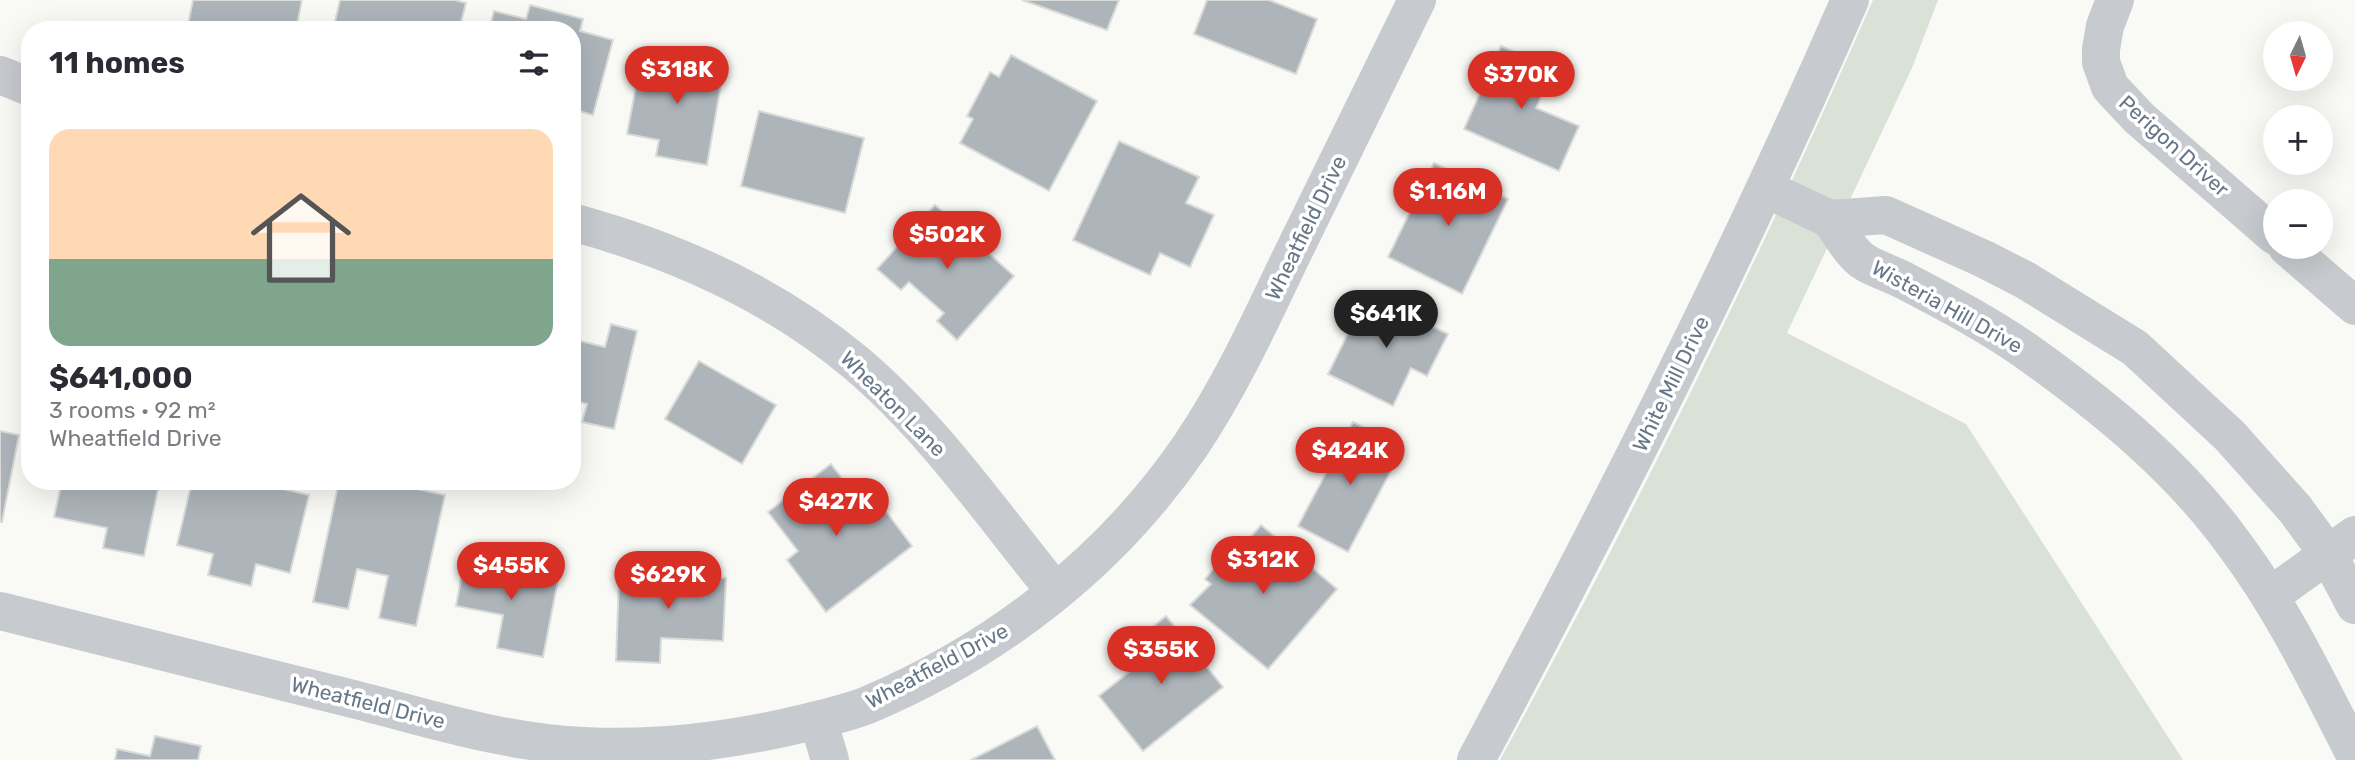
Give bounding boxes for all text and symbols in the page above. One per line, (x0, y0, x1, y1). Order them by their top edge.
north arrow (2263, 21, 2333, 91)
map controls (2263, 21, 2333, 259)
icon: filters (515, 44, 553, 82)
text: 11 homes (49, 45, 185, 81)
pin: $318K (628, 46, 726, 106)
pin: $370K (1472, 52, 1570, 111)
text: $318K (641, 55, 713, 83)
text: $370K (1484, 60, 1558, 88)
street label: Perigon Driver (2114, 90, 2234, 201)
button: + (2263, 105, 2333, 175)
street label: Wheatfield Drive (1260, 151, 1351, 304)
pin: $1.16M (1391, 168, 1505, 228)
icon: home (238, 175, 364, 301)
text: $1.16M (1409, 177, 1487, 205)
button: − (2263, 189, 2333, 259)
pin: $502K (898, 212, 996, 271)
text: $502K (909, 220, 985, 248)
street label: Wisteria Hill Drive (1868, 255, 2027, 358)
pin: $641K (1337, 290, 1435, 350)
text: $641K (1350, 299, 1422, 327)
street label: White Mill Drive (1627, 312, 1714, 456)
street label: Wheaton Lane (835, 346, 951, 462)
text: $641,000 (49, 360, 193, 396)
text: 3 rooms · 92 m² (49, 396, 215, 424)
text: Wheatfield Drive (49, 424, 222, 452)
pin: $424K (1301, 428, 1399, 487)
text: $424K (1312, 436, 1388, 464)
pin: $427K (787, 478, 885, 538)
text: $427K (799, 487, 873, 515)
pin: $312K (1214, 536, 1312, 596)
pin: $455K (462, 542, 560, 602)
text: $312K (1227, 545, 1299, 573)
text: $455K (473, 551, 549, 579)
pin: $629K (619, 552, 717, 611)
text: $629K (630, 560, 706, 588)
street label: Wheatfield Drive (861, 618, 1012, 714)
pin: $355K (1112, 626, 1210, 686)
text: $355K (1123, 635, 1199, 663)
street label: Wheatfield Drive (289, 671, 448, 734)

